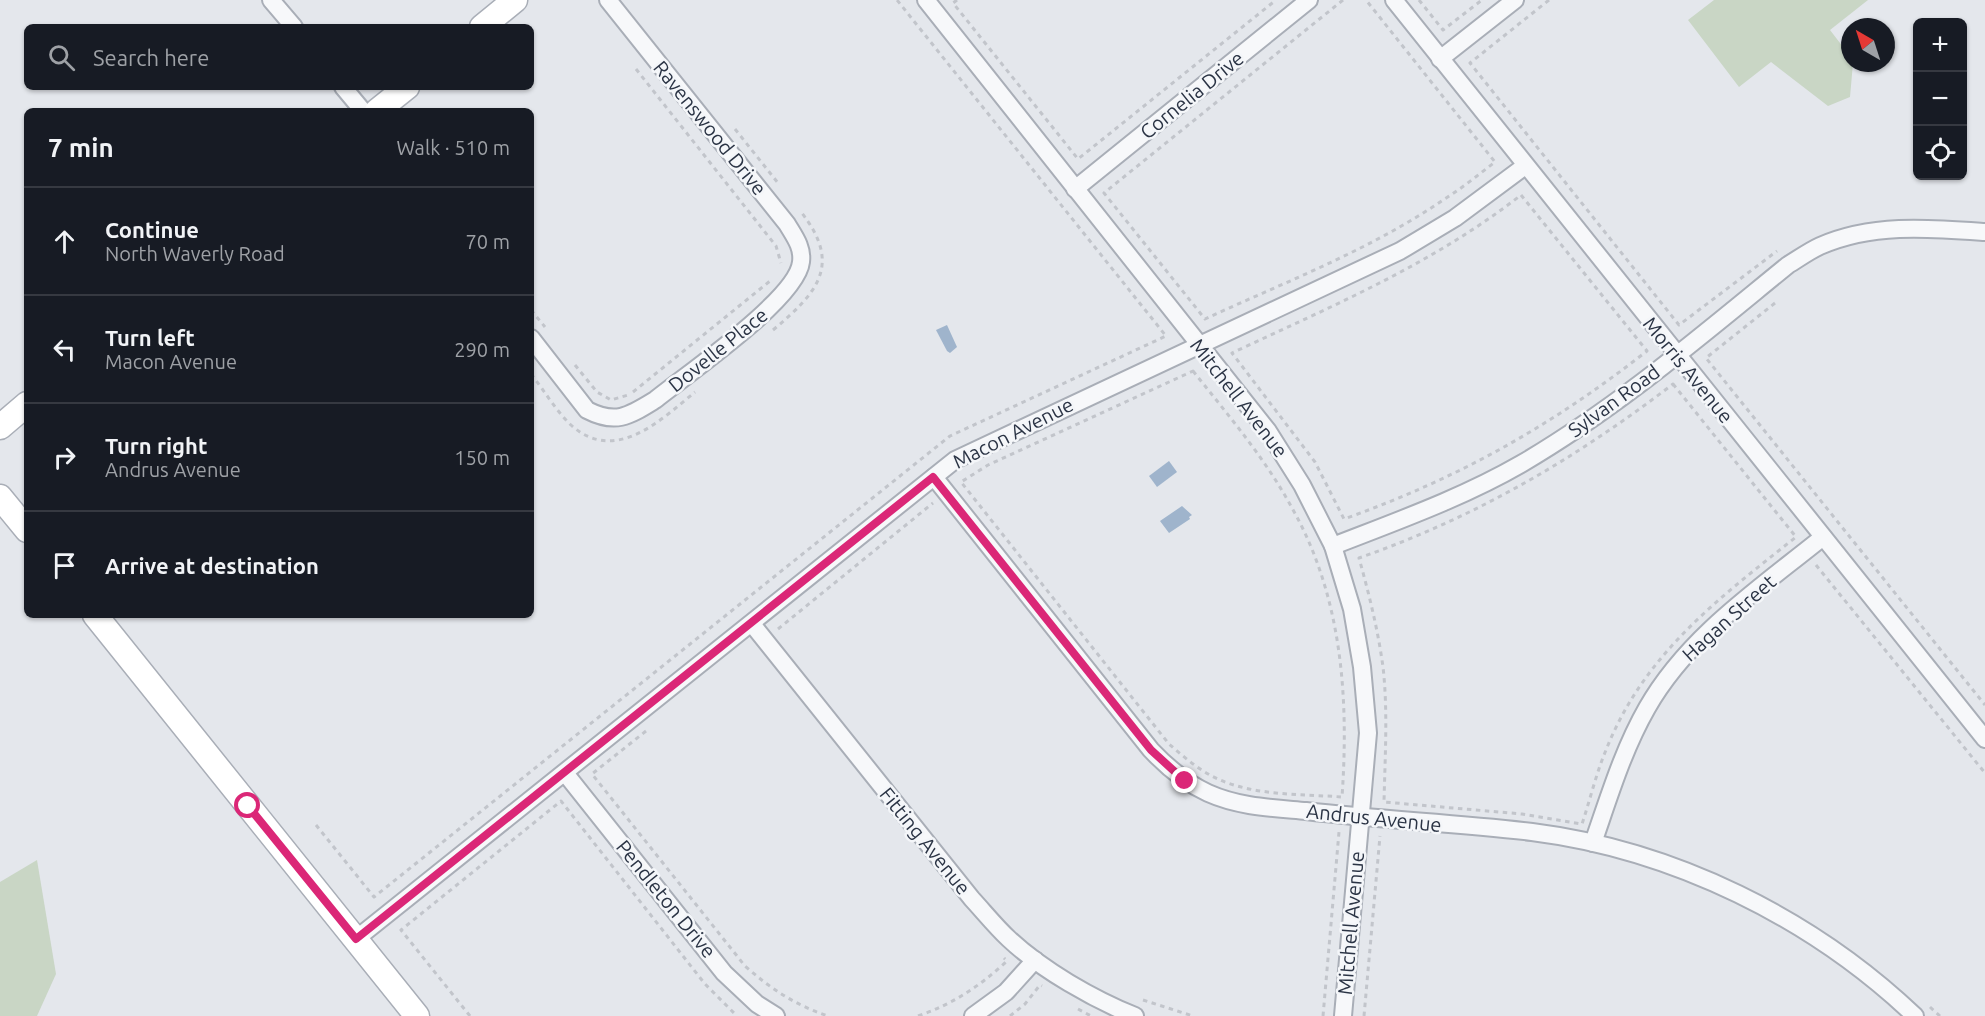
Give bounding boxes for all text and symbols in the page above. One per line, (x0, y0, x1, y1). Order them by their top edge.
north arrow (1841, 18, 1895, 72)
map controls (1913, 18, 1967, 180)
button: + (1913, 18, 1967, 72)
search box (24, 24, 534, 90)
icon: search (45, 41, 78, 74)
text: Search here (93, 45, 209, 70)
street label: Cornelia Drive (1135, 46, 1248, 143)
street label: Ravenswood Drive (649, 56, 772, 199)
button: − (1913, 72, 1967, 126)
button: locate (1913, 126, 1967, 180)
text: 7 min (48, 133, 114, 162)
text: Walk · 510 m (397, 136, 510, 159)
text: Continue (105, 217, 199, 242)
icon: ahead (48, 225, 81, 258)
text: 70 m (466, 230, 510, 253)
text: North Waverly Road (105, 242, 285, 265)
street label: Dovelle Place (664, 303, 772, 396)
street label: Morris Avenue (1639, 312, 1738, 427)
text: Turn left (105, 325, 195, 350)
icon: left (48, 333, 81, 366)
street label: Mitchell Avenue (1186, 334, 1293, 462)
text: 290 m (454, 338, 510, 361)
text: Macon Avenue (105, 350, 237, 373)
street label: Sylvan Road (1564, 360, 1664, 441)
street label: Macon Avenue (949, 392, 1077, 473)
text: Turn right (105, 433, 207, 458)
icon: right (48, 441, 81, 474)
text: 150 m (454, 446, 510, 469)
text: Andrus Avenue (105, 458, 241, 481)
icon: arrive (48, 549, 81, 582)
text: Arrive at destination (105, 553, 319, 578)
street label: Hagan Street (1677, 570, 1780, 666)
route end (1171, 767, 1197, 793)
street label: Fitting Avenue (875, 783, 975, 899)
route start (234, 792, 260, 818)
street label: Andrus Avenue (1305, 799, 1443, 836)
street label: Pendleton Drive (612, 835, 721, 962)
street label: Mitchell Avenue (1333, 850, 1368, 996)

